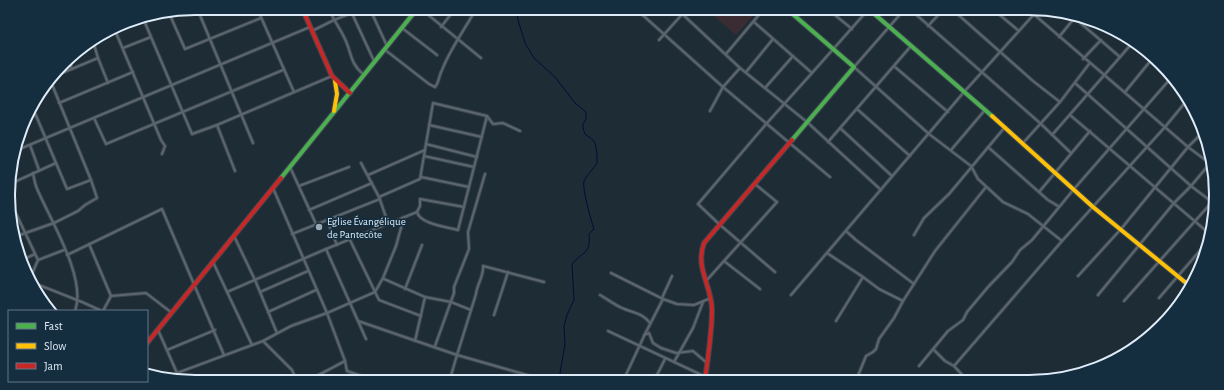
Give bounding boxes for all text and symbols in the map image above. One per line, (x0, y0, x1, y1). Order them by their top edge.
place label: Eglise Évangélique de Pantecôte (327, 215, 406, 240)
marker: Eglise Évangélique de Pantecôte (314, 222, 324, 232)
legend (8, 310, 148, 382)
text: Fast (44, 320, 63, 332)
text: Slow (44, 340, 66, 352)
text: Jam (44, 360, 63, 372)

